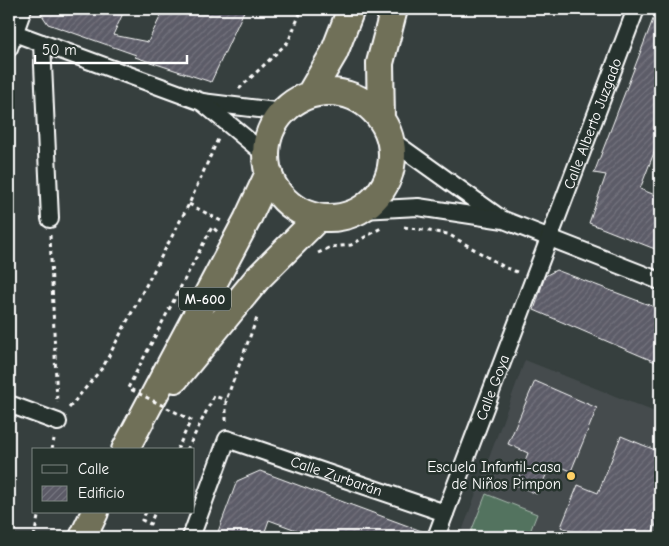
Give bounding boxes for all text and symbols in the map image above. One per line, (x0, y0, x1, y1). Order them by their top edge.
scale bar (35, 32, 188, 64)
text: 50 m (42, 41, 77, 59)
street label: Calle Alberto Juzgado (560, 56, 626, 192)
road number: M-600 (179, 288, 231, 310)
street label: Calle Goya (472, 352, 513, 423)
legend (32, 448, 195, 514)
street label: Calle Zurbarán (288, 452, 385, 500)
place label: Escuela Infantil-casa de Niños Pimpon (427, 458, 561, 493)
text: Calle (78, 460, 110, 478)
marker: Escuela Infantil-casa de Niños Pimpon (565, 470, 577, 482)
text: Edificio (78, 484, 125, 502)

